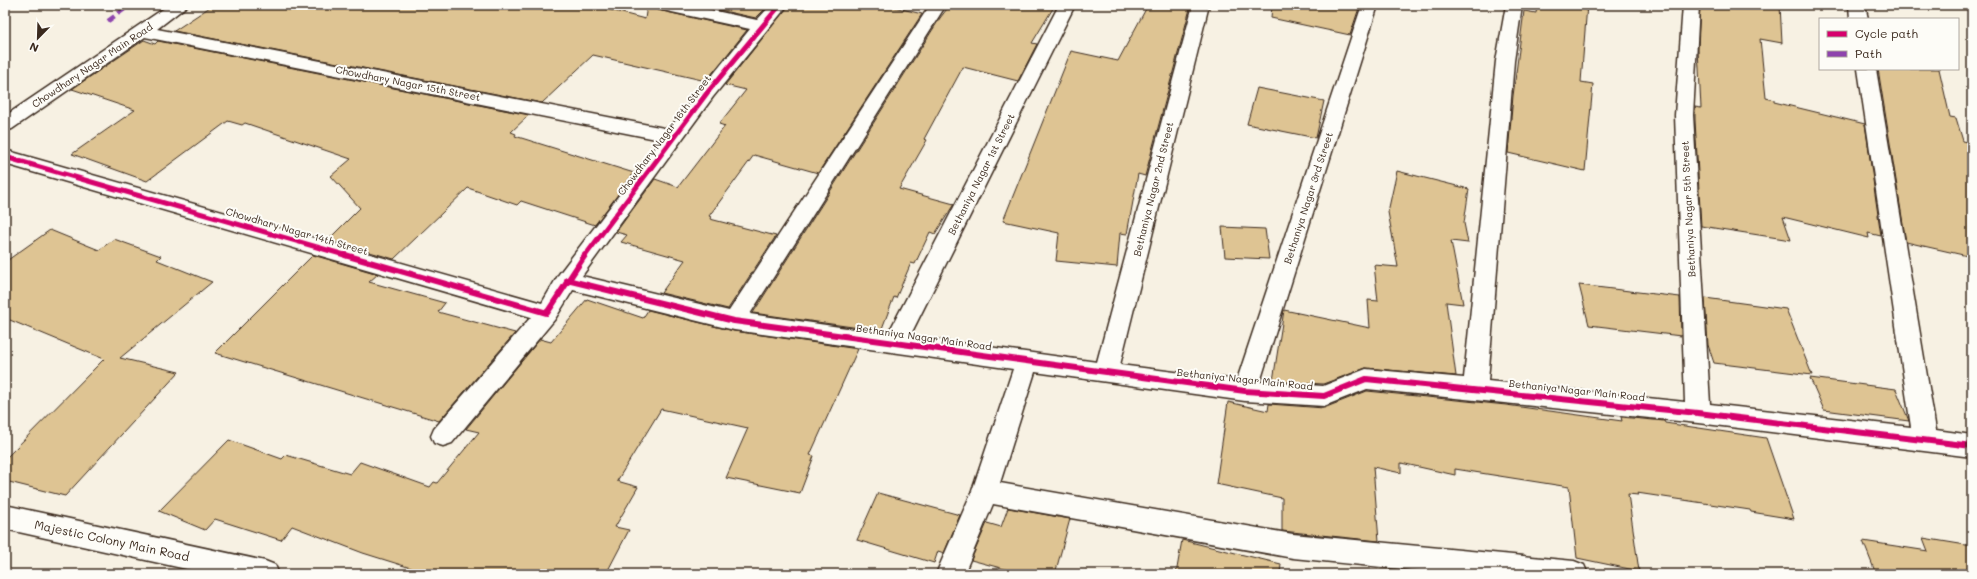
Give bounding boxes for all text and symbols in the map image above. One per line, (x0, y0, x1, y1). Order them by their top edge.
north arrow (18, 18, 58, 58)
legend (1819, 18, 1959, 70)
street label: Chowdhary Nagar Main Road (29, 20, 155, 110)
text: Cycle path (1855, 25, 1918, 41)
text: Path (1855, 45, 1882, 61)
street label: Chowdhary Nagar 15th Street (334, 62, 482, 104)
street label: Chowdhary Nagar 16th Street (614, 72, 714, 198)
street label: Bethaniya Nagar 1st Street (944, 111, 1018, 237)
street label: Bethaniya Nagar 2nd Street (1129, 120, 1177, 258)
street label: Bethaniya Nagar 3rd Street (1280, 130, 1336, 266)
street label: Bethaniya Nagar 5th Street (1677, 140, 1699, 278)
street label: Chowdhary Nagar 14th Street (224, 204, 370, 258)
street label: Bethaniya Nagar Main Road (855, 321, 993, 353)
street label: Bethaniya Nagar Main Road (1176, 365, 1314, 393)
street label: Bethaniya Nagar Main Road (1508, 376, 1646, 404)
street label: Majestic Colony Main Road (33, 516, 191, 564)

